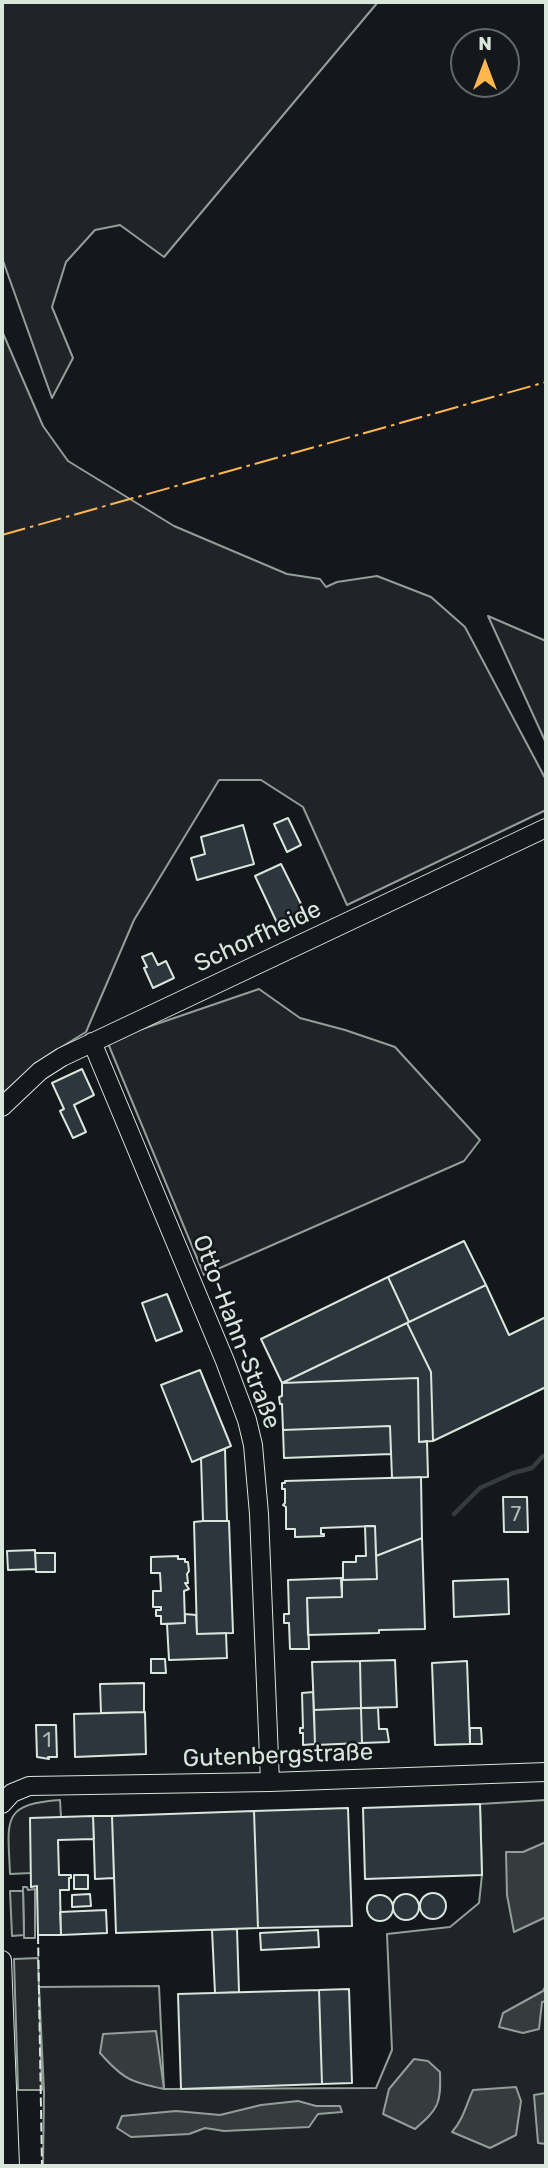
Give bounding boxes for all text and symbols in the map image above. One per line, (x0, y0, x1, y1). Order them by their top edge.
north arrow (450, 28, 520, 98)
text: N (478, 32, 492, 55)
street label: Schorfheide (190, 895, 326, 979)
street label: Otto-Hahn-Straße (186, 1231, 286, 1433)
house number: 7 (511, 1502, 521, 1528)
house number: 1 (43, 1728, 51, 1754)
street label: Gutenbergstraße (182, 1738, 374, 1774)

